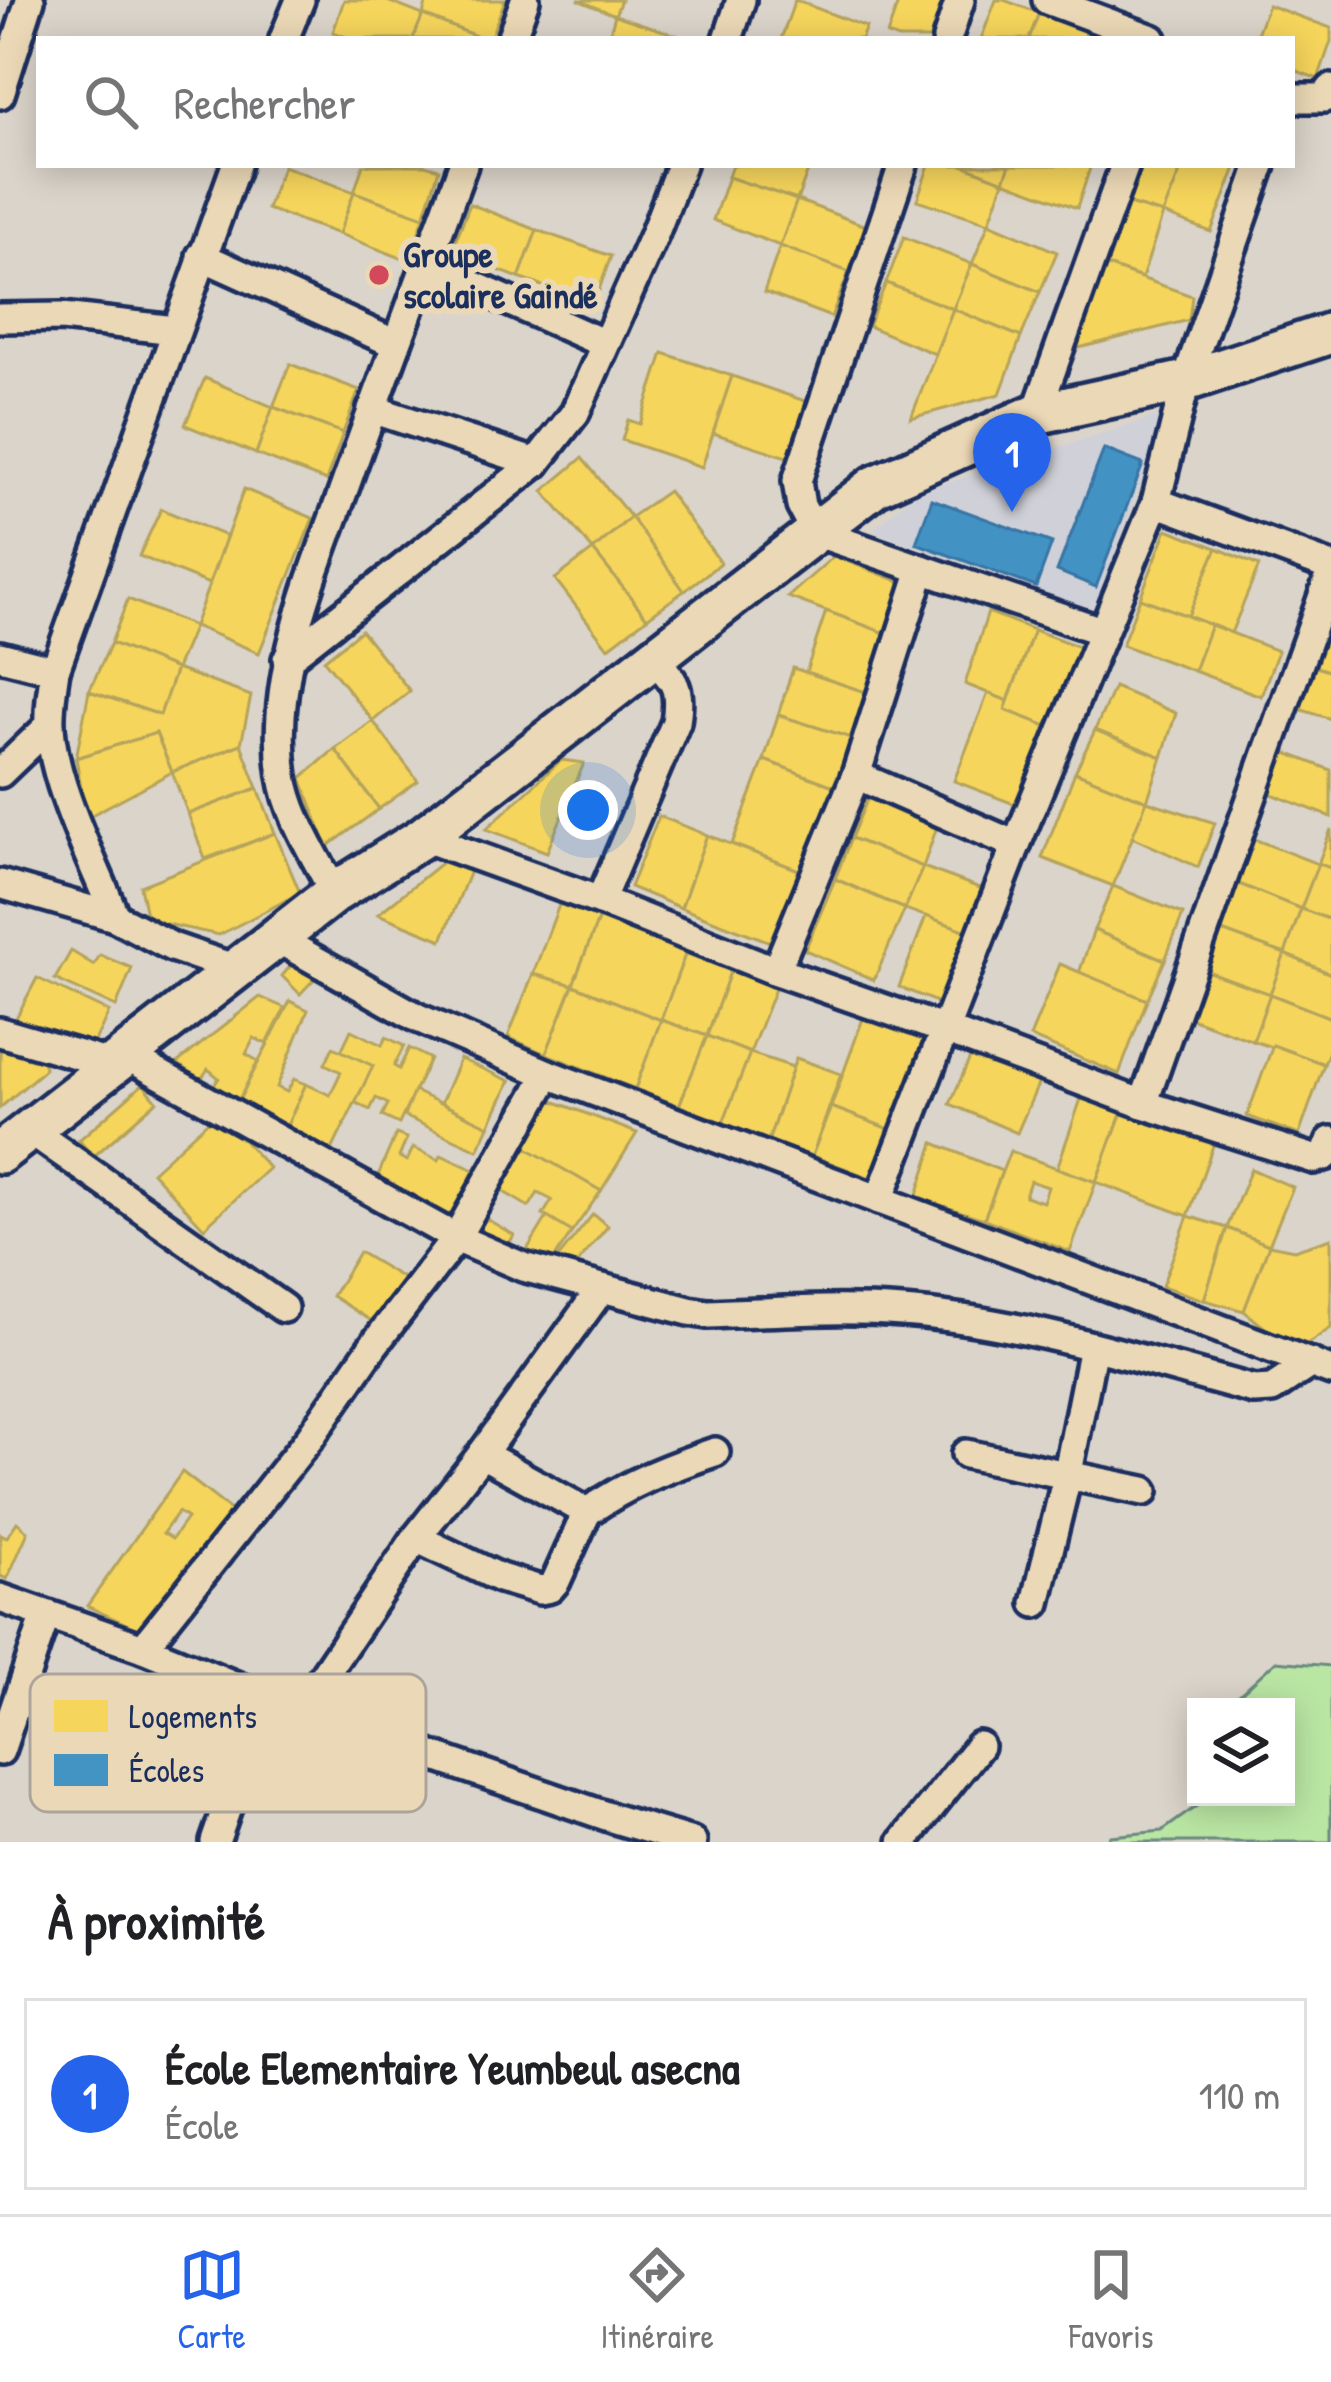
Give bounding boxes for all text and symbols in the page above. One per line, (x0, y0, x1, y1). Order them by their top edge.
search box (36, 36, 1295, 168)
icon: search (78, 69, 144, 135)
text: Rechercher (174, 72, 356, 133)
place label: Groupe scolaire Gaindé (403, 229, 598, 319)
marker: Groupe scolaire Gaindé (366, 262, 392, 288)
pin: 1 (973, 413, 1051, 512)
your location (558, 780, 618, 840)
legend (30, 1674, 426, 1812)
text: Logements (129, 1694, 257, 1739)
map controls (1187, 1698, 1295, 1806)
button: layers (1187, 1698, 1295, 1806)
text: Écoles (129, 1748, 204, 1792)
text: À proximité (48, 1886, 265, 1955)
text: École Elementaire Yeumbeul asecna (165, 2037, 740, 2098)
text: 1 (83, 2068, 97, 2121)
text: 110 m (1199, 2068, 1280, 2121)
text: École (165, 2098, 239, 2151)
tab: Carte (177, 2242, 246, 2358)
tab: Itinéraire (601, 2242, 714, 2358)
tab: Favoris (1069, 2242, 1154, 2358)

